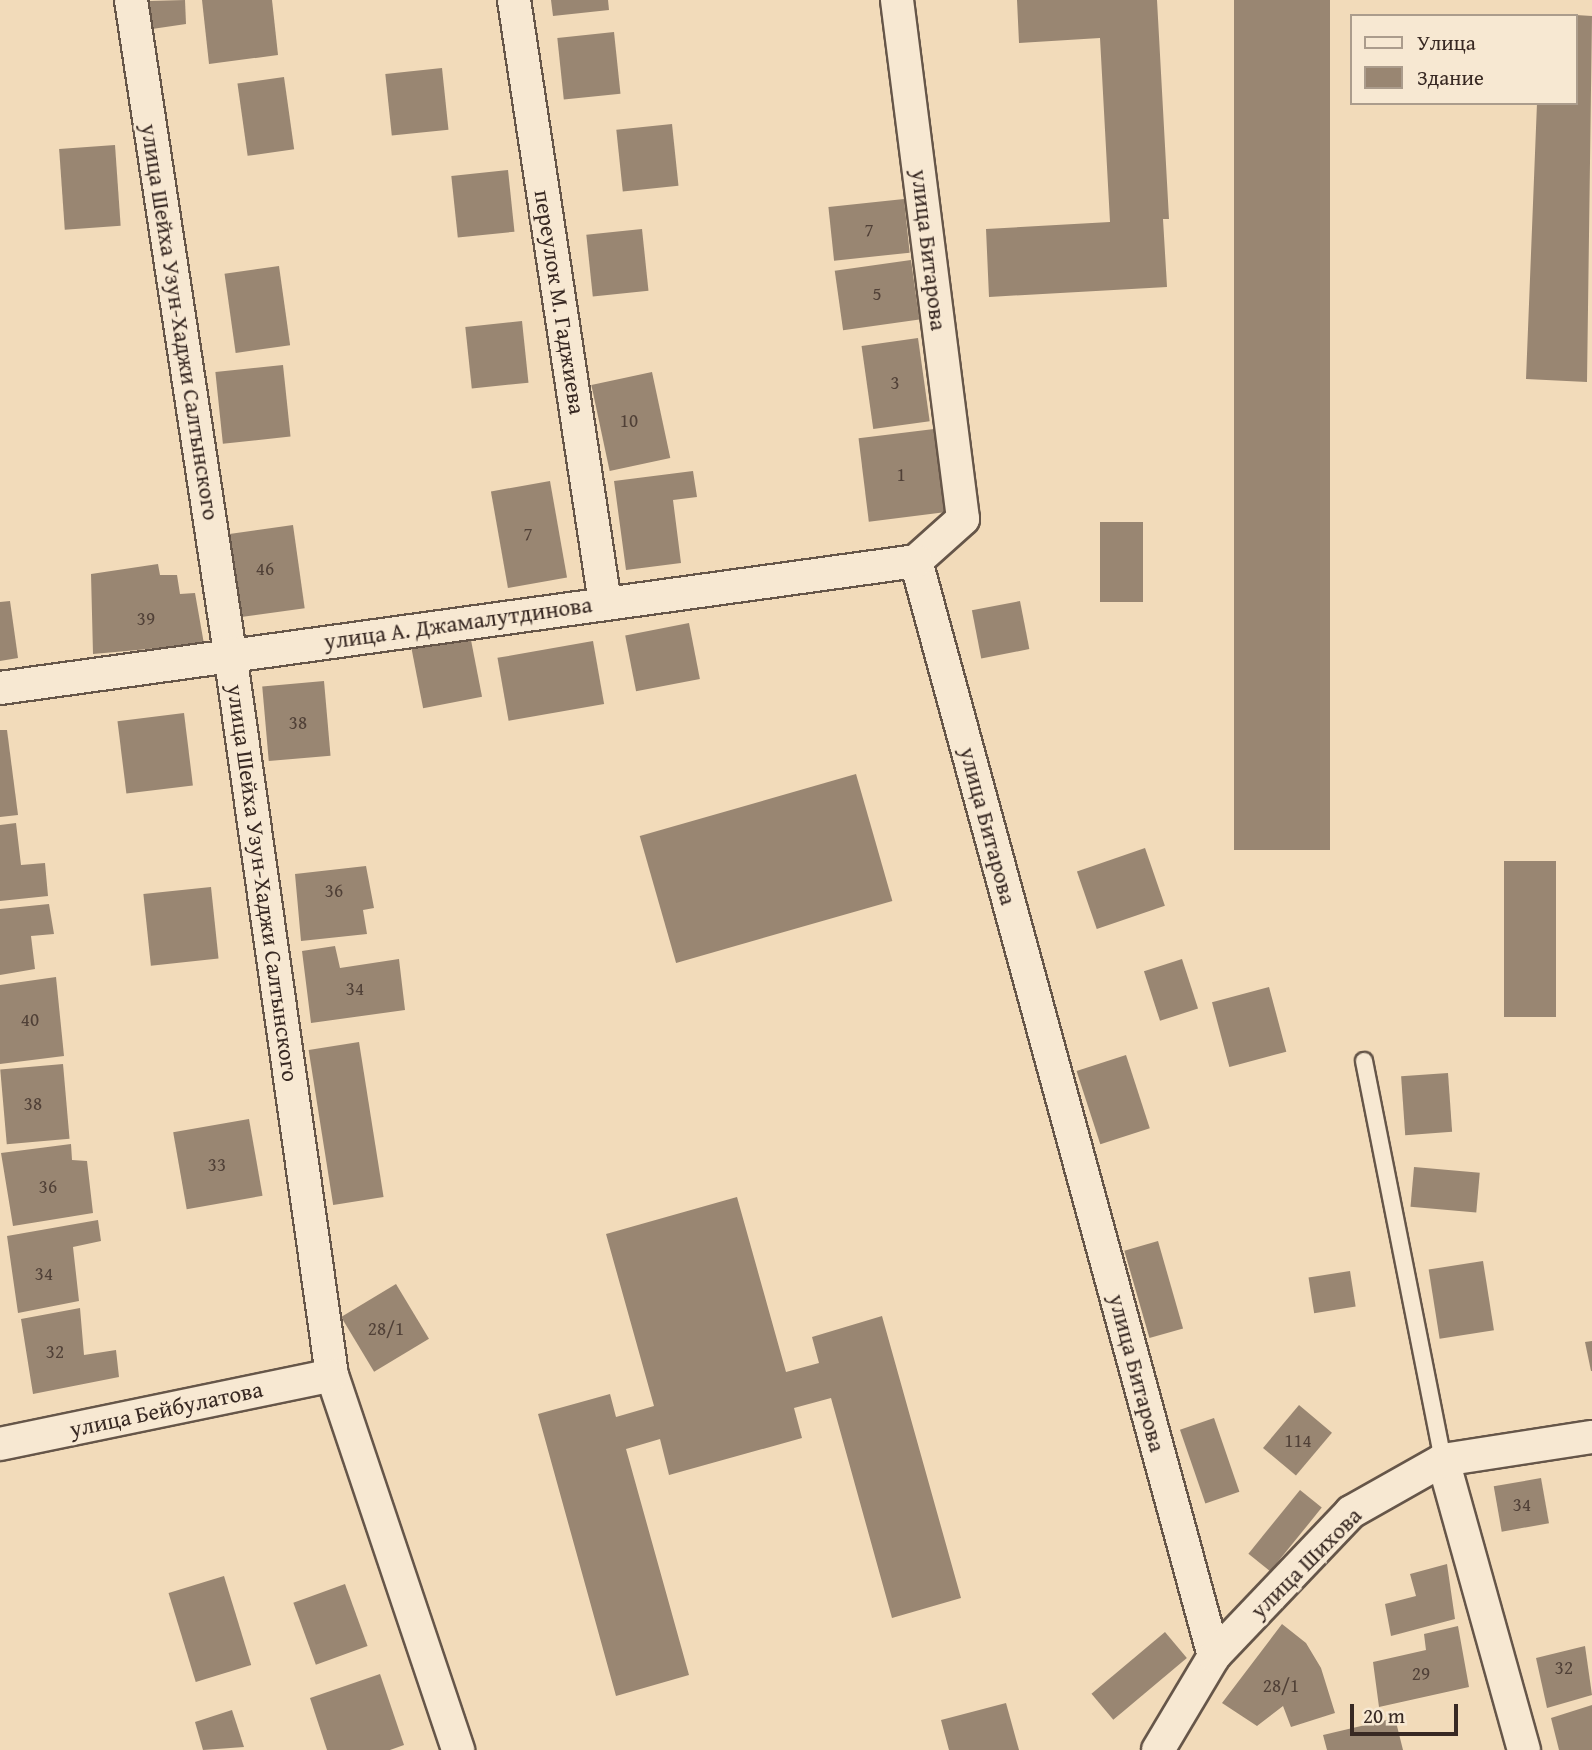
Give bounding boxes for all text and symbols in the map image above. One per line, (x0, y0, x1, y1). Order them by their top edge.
legend (1350, 14, 1578, 105)
text: Улица (1417, 27, 1476, 58)
text: Здание (1417, 62, 1484, 93)
street label: улица Шейха Узун-Хаджи Салтынского (135, 122, 225, 522)
street label: улица Битарова (905, 168, 953, 332)
street label: переулок М. Гаджиева (529, 188, 591, 416)
house number: 7 (864, 219, 874, 241)
house number: 5 (872, 283, 882, 305)
house number: 3 (890, 372, 900, 394)
house number: 10 (620, 410, 638, 432)
house number: 1 (896, 464, 906, 486)
house number: 7 (523, 523, 533, 545)
house number: 46 (256, 558, 274, 580)
street label: улица А. Джамалутдинова (322, 591, 594, 655)
house number: 39 (137, 608, 155, 630)
street label: улица Шейха Узун-Хаджи Салтынского (221, 683, 305, 1083)
house number: 38 (289, 712, 307, 734)
street label: улица Битарова (954, 744, 1022, 908)
house number: 36 (325, 880, 343, 902)
house number: 34 (346, 978, 364, 1000)
house number: 40 (21, 1009, 39, 1031)
house number: 38 (24, 1093, 42, 1115)
house number: 33 (208, 1154, 226, 1176)
house number: 36 (39, 1176, 57, 1198)
house number: 34 (35, 1263, 53, 1285)
street label: улица Битарова (1103, 1291, 1171, 1455)
house number: 28/1 (368, 1318, 404, 1340)
house number: 32 (46, 1341, 64, 1363)
street label: улица Бейбулатова (67, 1375, 265, 1443)
house number: 114 (1284, 1430, 1312, 1452)
house number: 34 (1513, 1494, 1531, 1516)
street label: улица Шихова (1245, 1502, 1367, 1624)
house number: 32 (1555, 1657, 1573, 1679)
house number: 29 (1412, 1663, 1430, 1685)
house number: 28/1 (1263, 1675, 1299, 1697)
scale bar (1354, 1690, 1462, 1734)
text: 20 m (1363, 1700, 1405, 1731)

